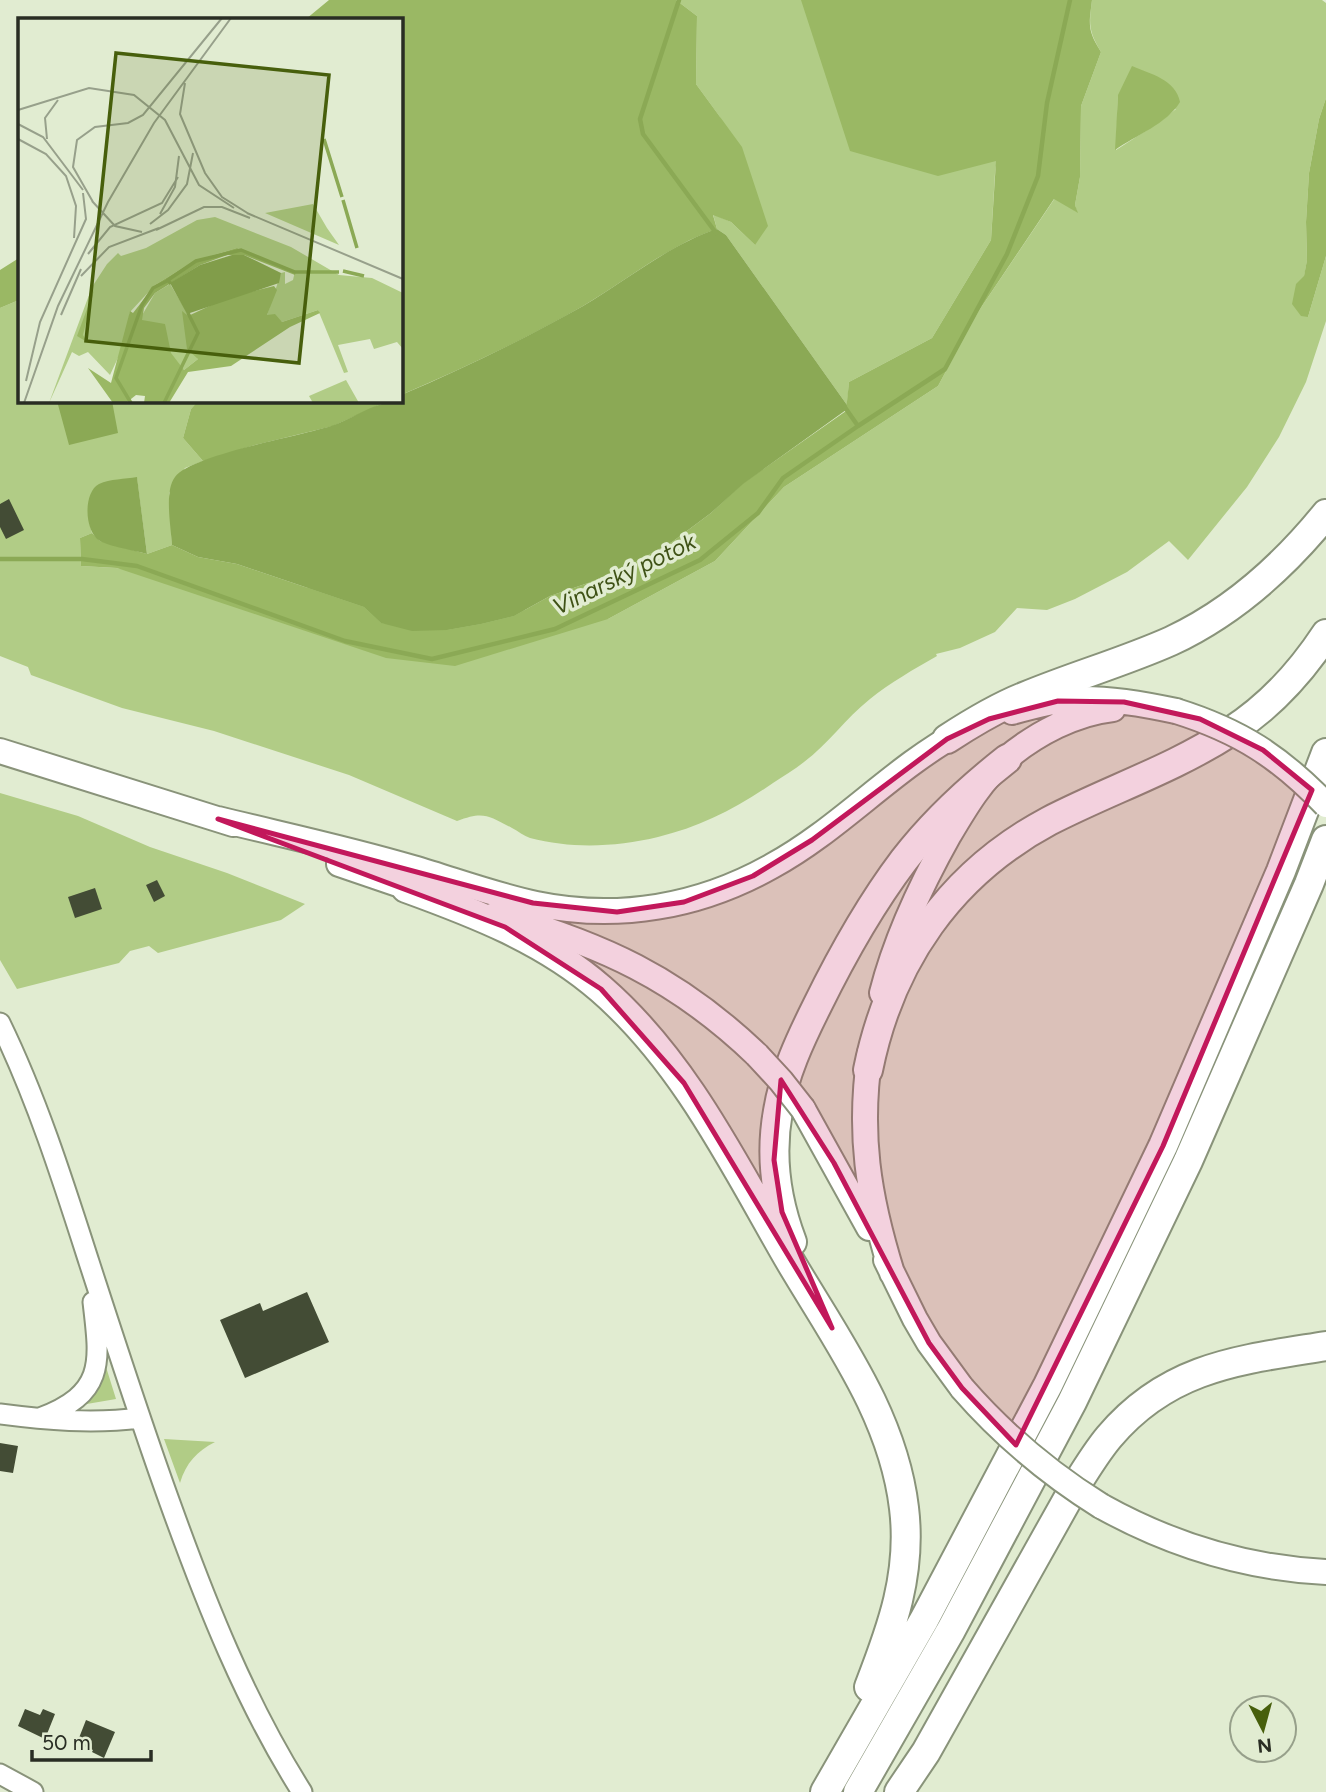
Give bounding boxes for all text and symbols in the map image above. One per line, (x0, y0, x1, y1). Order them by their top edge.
inset map (18, 18, 402, 402)
water label: Vinarský potok (548, 527, 701, 621)
north arrow (1228, 1694, 1298, 1764)
scale bar (32, 1718, 150, 1762)
text: 50 m (42, 1730, 91, 1755)
text: N (1256, 1733, 1273, 1758)

